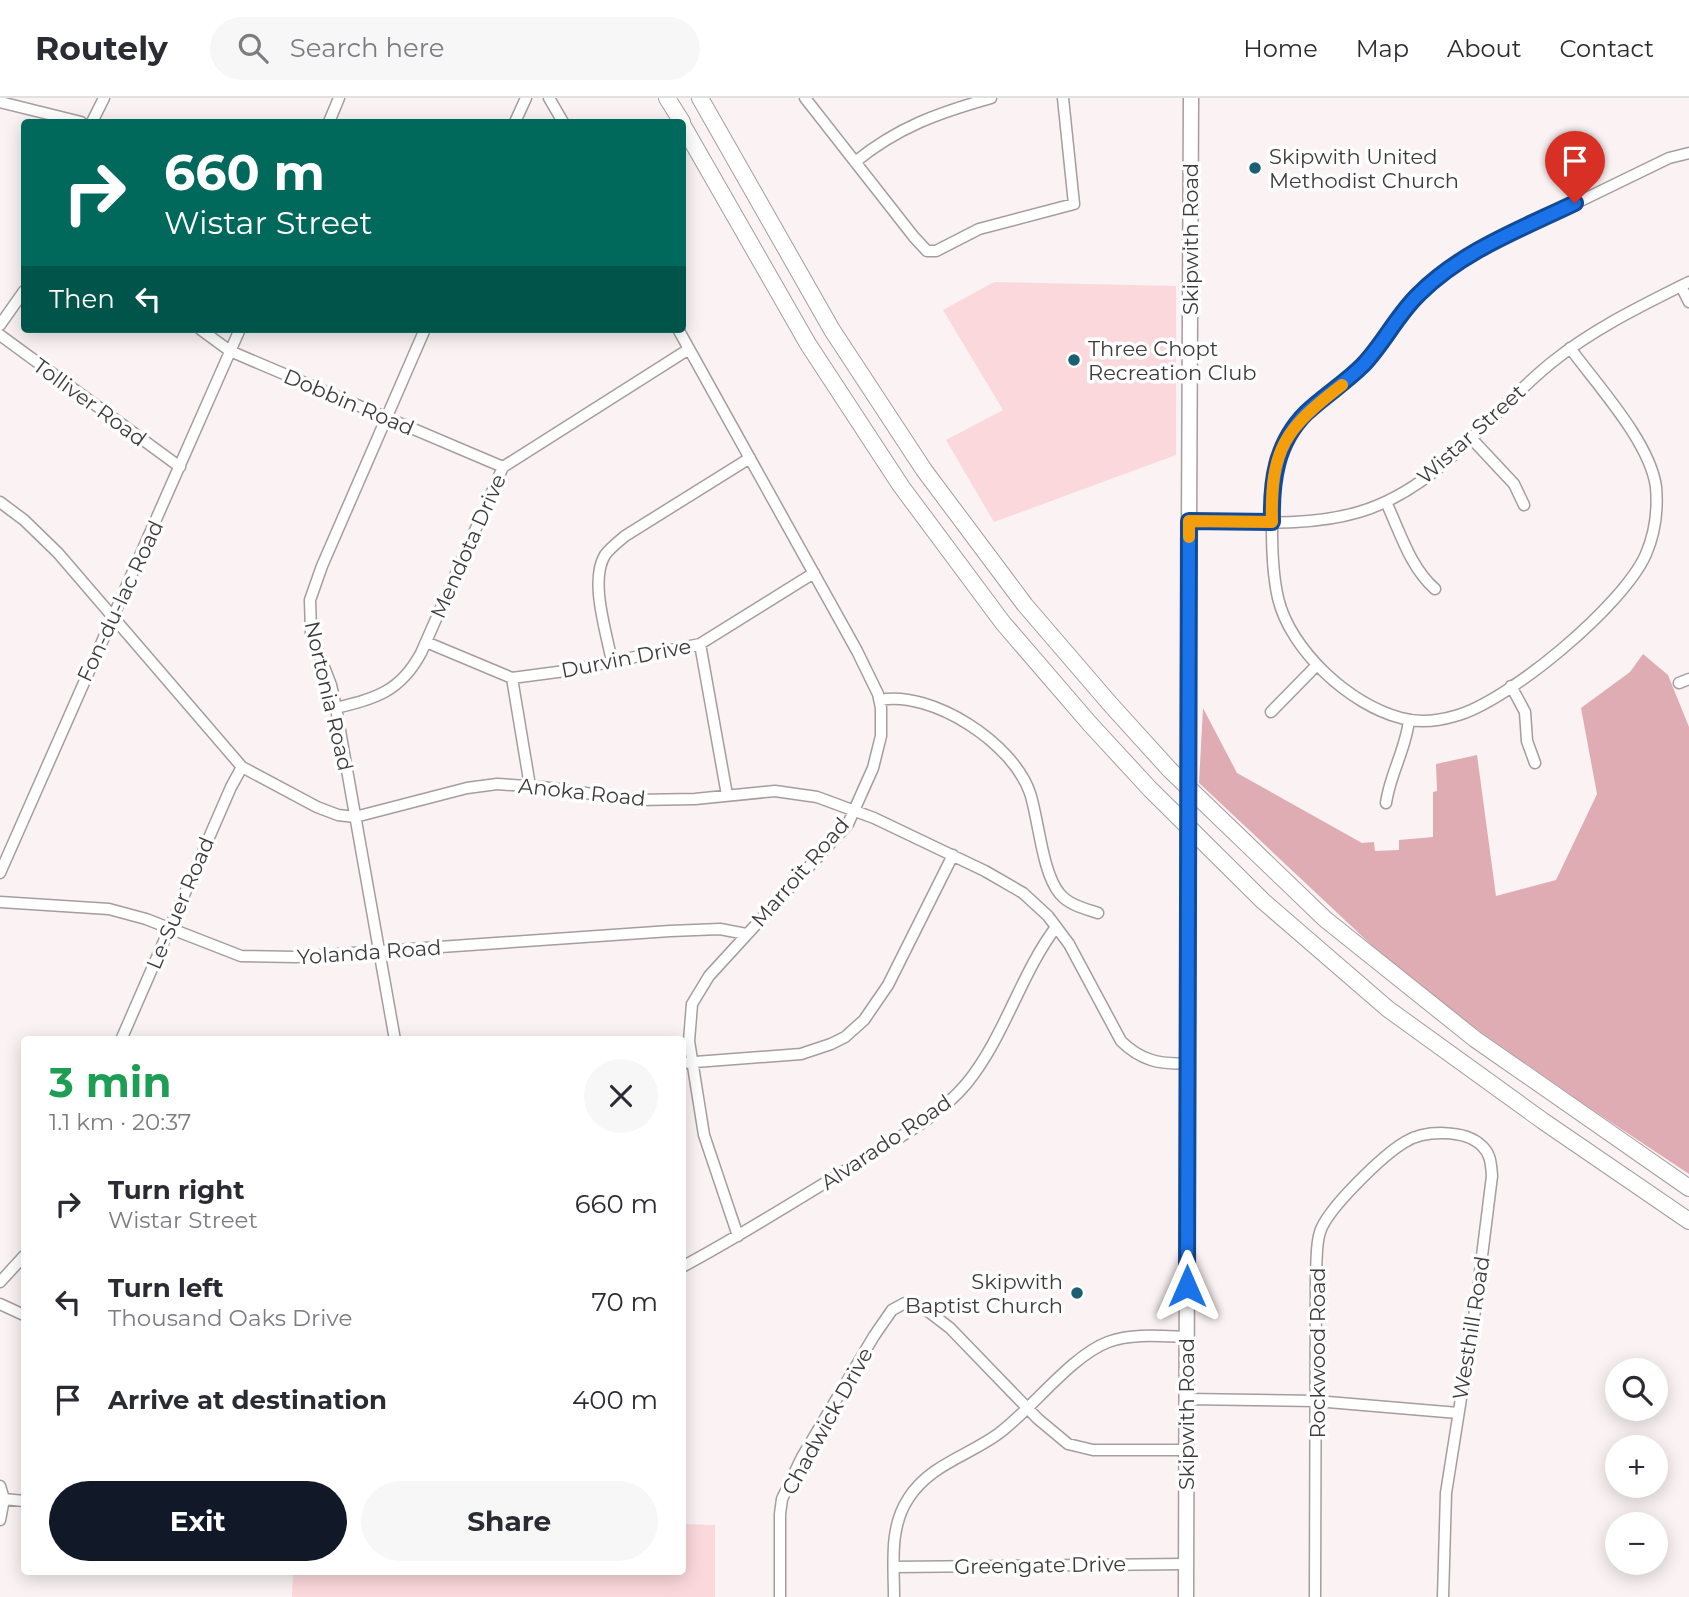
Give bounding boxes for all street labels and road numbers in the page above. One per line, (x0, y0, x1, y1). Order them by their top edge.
street label: Skipwith Road (1178, 163, 1203, 315)
street label: Tolliver Road (29, 353, 151, 451)
street label: Dobbin Road (280, 363, 418, 441)
street label: Wistar Street (1412, 379, 1530, 489)
street label: Mendota Drive (425, 470, 511, 622)
street label: Fon-du-lac Road (72, 516, 168, 686)
street label: Nortonia Road (300, 619, 358, 773)
street label: Durvin Drive (559, 633, 693, 683)
street label: Anoka Road (517, 773, 647, 811)
street label: Marroit Road (746, 812, 854, 932)
street label: Le-Suer Road (141, 833, 219, 973)
street label: Yolanda Road (296, 934, 442, 970)
street label: Alvarado Road (816, 1089, 956, 1195)
street label: Westhill Road (1447, 1254, 1495, 1402)
street label: Rockwood Road (1305, 1267, 1330, 1439)
street label: Skipwith Road (1174, 1338, 1199, 1490)
street label: Chadwick Drive (776, 1343, 878, 1499)
street label: Greengate Drive (954, 1551, 1126, 1579)

